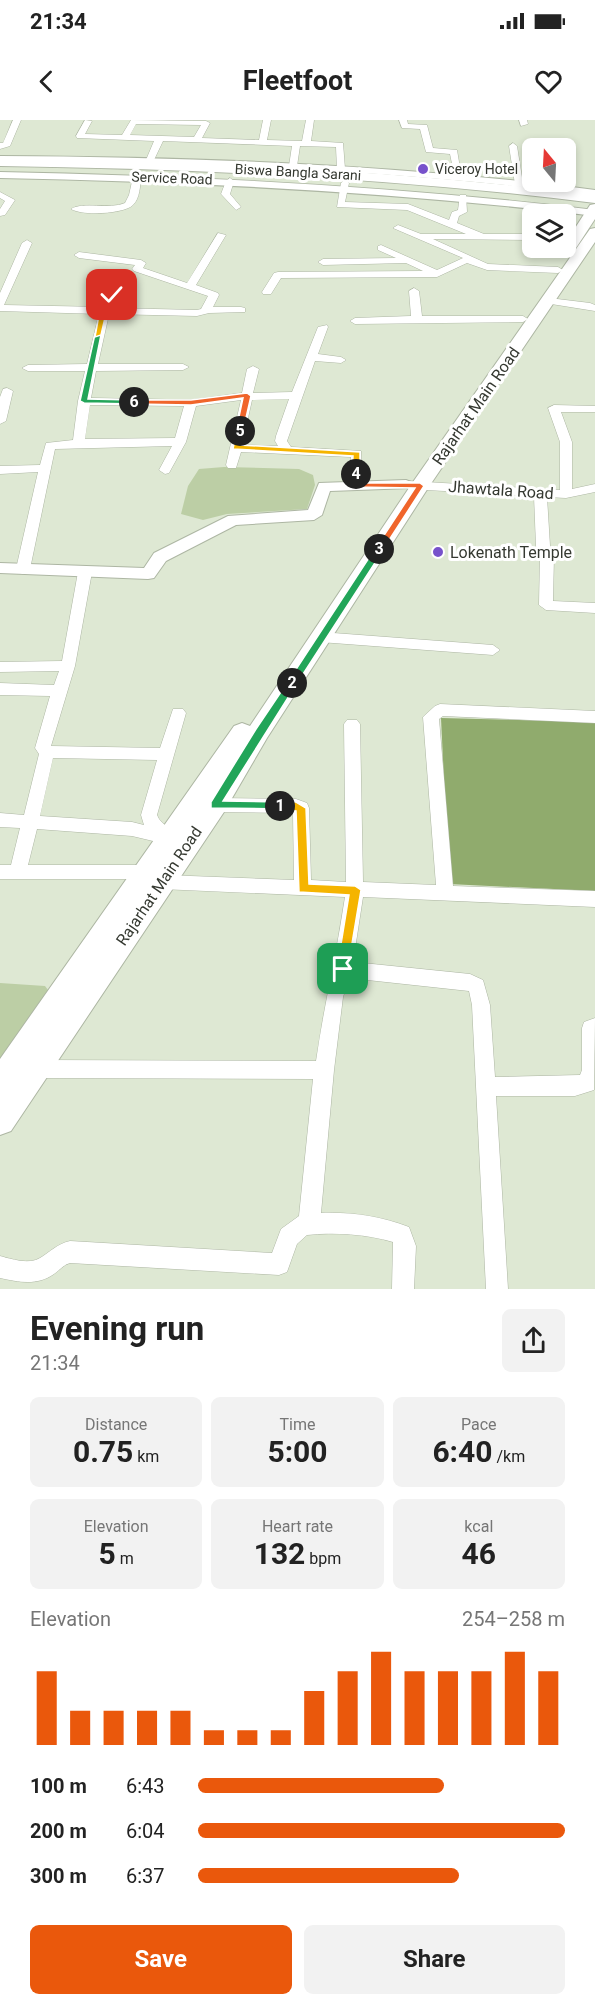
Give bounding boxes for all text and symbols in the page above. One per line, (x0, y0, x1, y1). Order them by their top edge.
text: 21:34 (30, 9, 87, 34)
icon: back (30, 65, 63, 98)
text: Fleetfoot (243, 65, 352, 97)
icon: heart (532, 65, 565, 98)
north arrow (522, 138, 576, 192)
map controls (522, 138, 576, 258)
street label: Biswa Bangla Sarani (234, 161, 362, 183)
place label: Viceroy Hotel (435, 161, 518, 177)
marker: Viceroy Hotel (416, 162, 430, 176)
street label: Service Road (131, 169, 213, 187)
button: layers (522, 204, 576, 258)
pin (86, 269, 137, 320)
icon: check (95, 278, 128, 311)
street label: Rajarhat Main Road (428, 343, 524, 469)
pin: 6 (119, 387, 149, 417)
text: 6 (129, 392, 139, 411)
pin: 5 (225, 416, 255, 446)
text: 5 (235, 421, 245, 440)
pin: 4 (341, 459, 371, 489)
text: 4 (351, 464, 361, 483)
street label: Jhawtala Road (448, 477, 554, 503)
pin: 3 (364, 534, 394, 564)
text: 3 (374, 539, 384, 558)
place label: Lokenath Temple (450, 543, 572, 562)
marker: Lokenath Temple (431, 545, 445, 559)
pin: 2 (277, 668, 307, 698)
text: 2 (287, 673, 297, 692)
pin: 1 (265, 791, 295, 821)
text: 1 (275, 796, 285, 815)
street label: Rajarhat Main Road (112, 823, 206, 949)
pin (317, 943, 368, 994)
icon: arrive (326, 952, 359, 985)
text: Evening run (30, 1309, 204, 1348)
button: share (502, 1309, 565, 1372)
text: 21:34 (30, 1351, 80, 1375)
text: Distance (85, 1415, 147, 1434)
text: Time (280, 1415, 315, 1434)
text: Pace (461, 1415, 497, 1434)
text: 0.75 (73, 1434, 133, 1469)
text: 5:00 (267, 1434, 328, 1469)
text: 6:40 (432, 1434, 493, 1469)
text: km (133, 1447, 159, 1466)
text: /km (493, 1447, 525, 1466)
text: Elevation (84, 1517, 149, 1536)
text: Heart rate (262, 1517, 333, 1536)
text: kcal (464, 1517, 493, 1536)
text: 5 (99, 1536, 116, 1571)
text: 132 (254, 1536, 305, 1571)
text: 46 (462, 1536, 496, 1571)
text: m (116, 1549, 134, 1568)
text: bpm (305, 1549, 341, 1568)
text: Elevation (30, 1607, 111, 1631)
text: 254–258 m (462, 1607, 565, 1631)
text: 100 m (30, 1774, 87, 1798)
text: 6:43 (126, 1774, 165, 1798)
text: 200 m (30, 1819, 87, 1843)
text: 6:04 (126, 1819, 165, 1843)
text: 300 m (30, 1864, 87, 1888)
text: 6:37 (126, 1864, 165, 1888)
button: Save (30, 1925, 292, 1994)
button: Share (304, 1925, 565, 1994)

